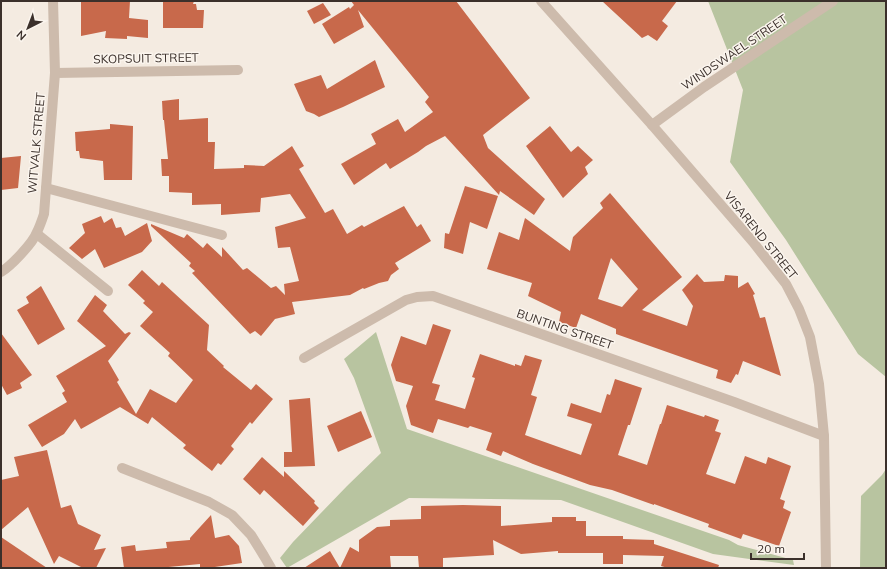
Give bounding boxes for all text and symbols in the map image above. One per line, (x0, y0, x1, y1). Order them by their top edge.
north arrow (8, 8, 48, 48)
street label: WINDSWAEL STREET (678, 11, 790, 93)
text: N (14, 27, 29, 43)
street label: SKOPSUIT STREET (93, 50, 200, 66)
street label: WITVALK STREET (24, 91, 48, 194)
street label: VISAREND STREET (721, 188, 801, 282)
street label: BUNTING STREET (515, 305, 616, 353)
scale bar (751, 535, 804, 561)
text: 20 m (757, 541, 785, 556)

